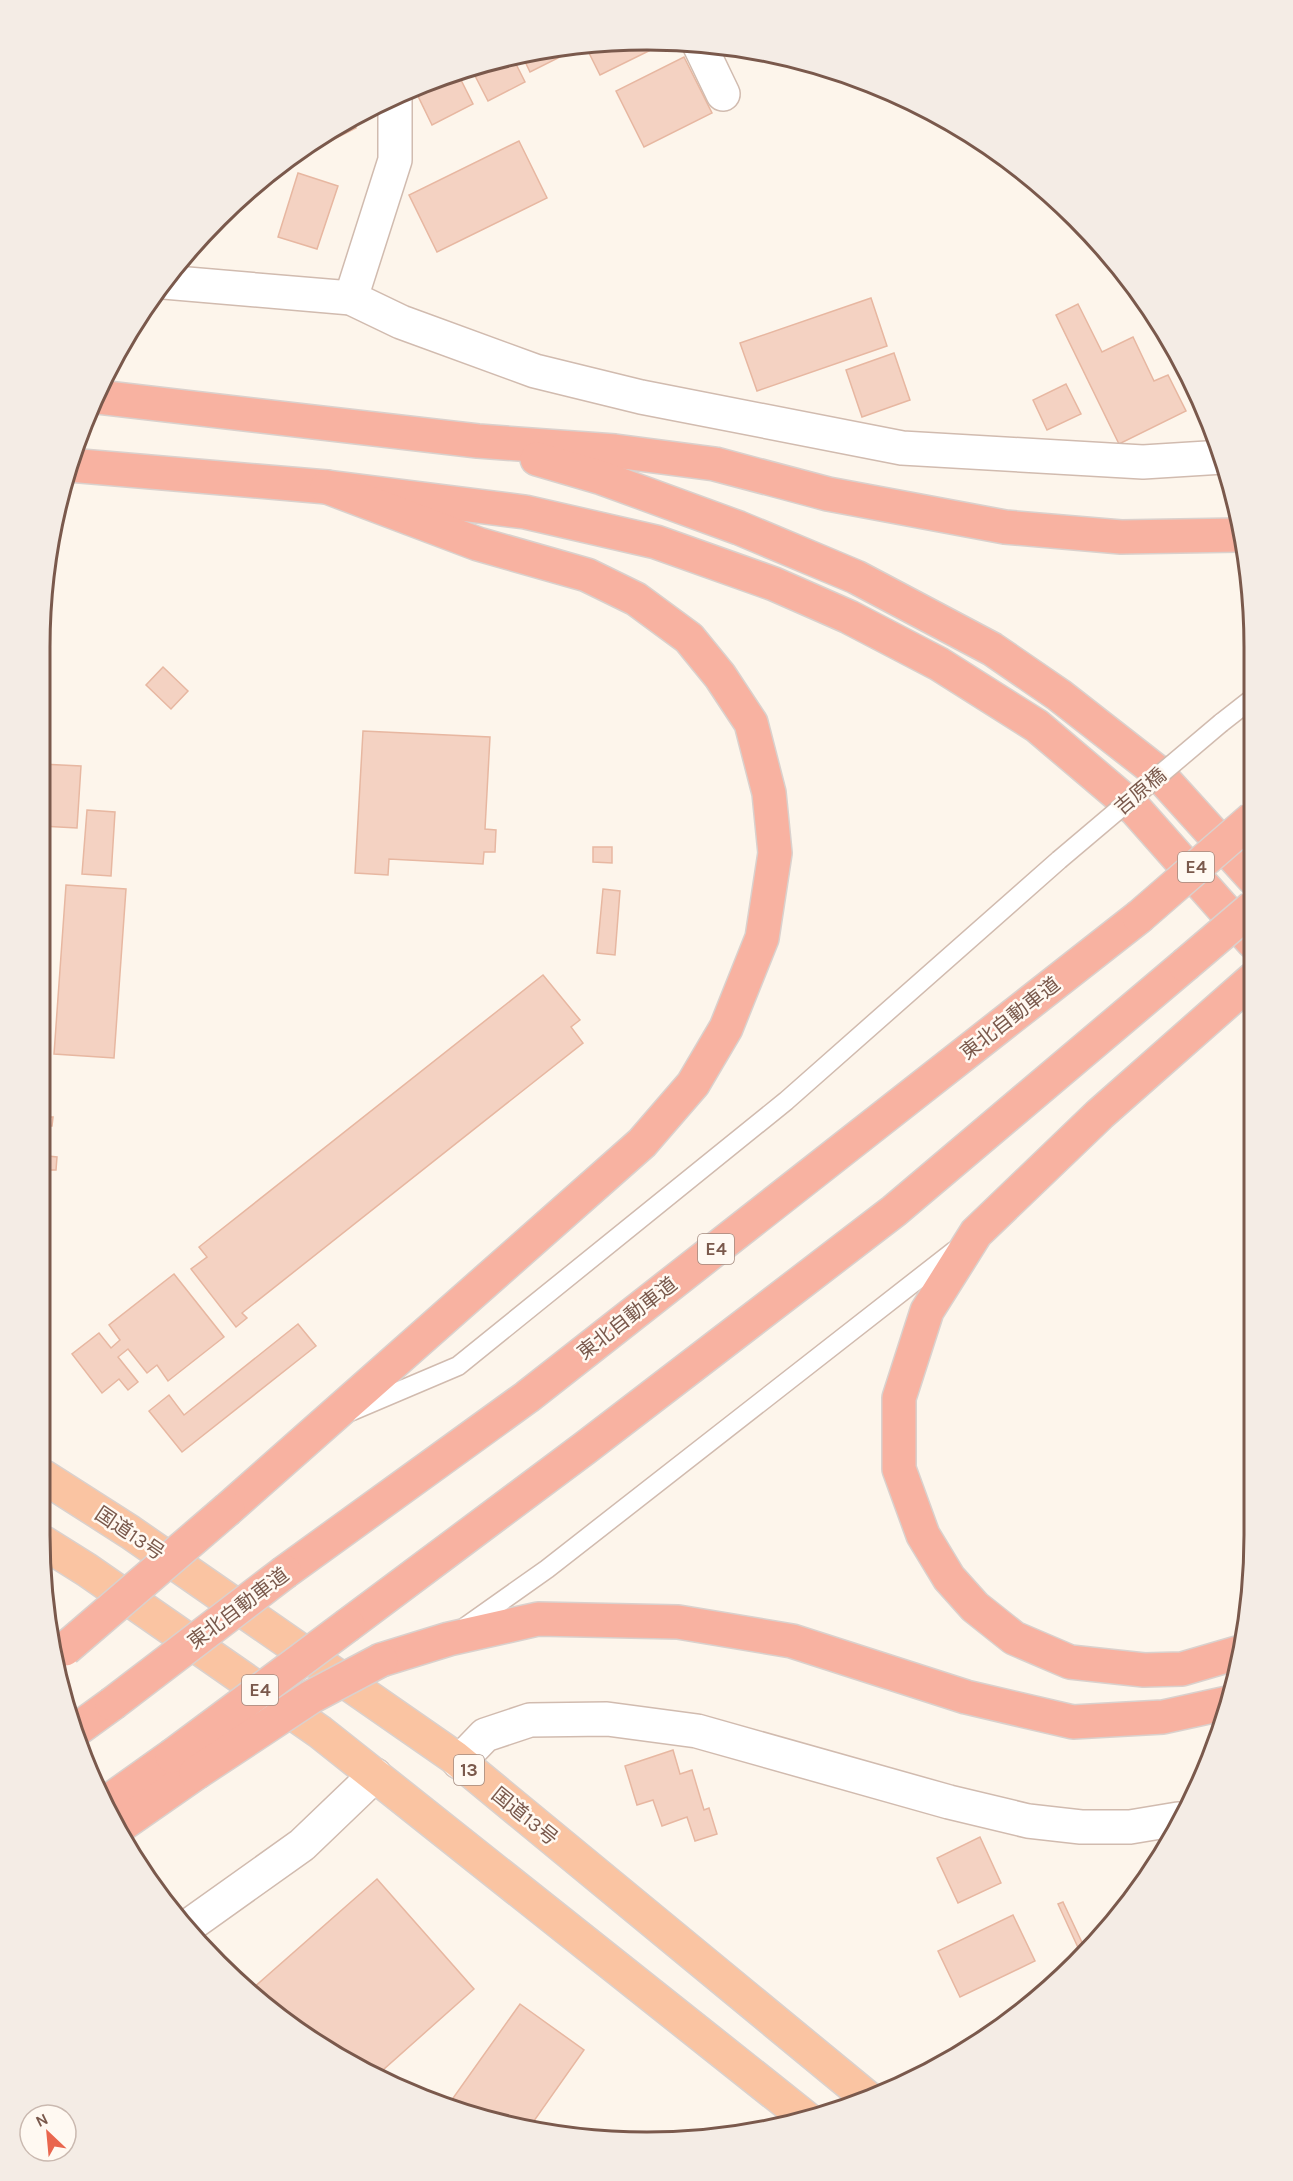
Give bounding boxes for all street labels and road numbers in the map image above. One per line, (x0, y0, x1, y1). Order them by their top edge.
street label: 吉原橋 (1110, 763, 1171, 819)
road number: E4 (1178, 852, 1214, 882)
street label: 東北自動車道 (956, 972, 1065, 1064)
road number: E4 (698, 1234, 734, 1264)
street label: 東北自動車道 (573, 1272, 682, 1364)
street label: 国道13号 (91, 1502, 169, 1565)
street label: 東北自動車道 (183, 1563, 293, 1654)
road number: E4 (242, 1675, 278, 1705)
road number: 13 (454, 1755, 484, 1785)
street label: 国道13号 (487, 1783, 562, 1850)

